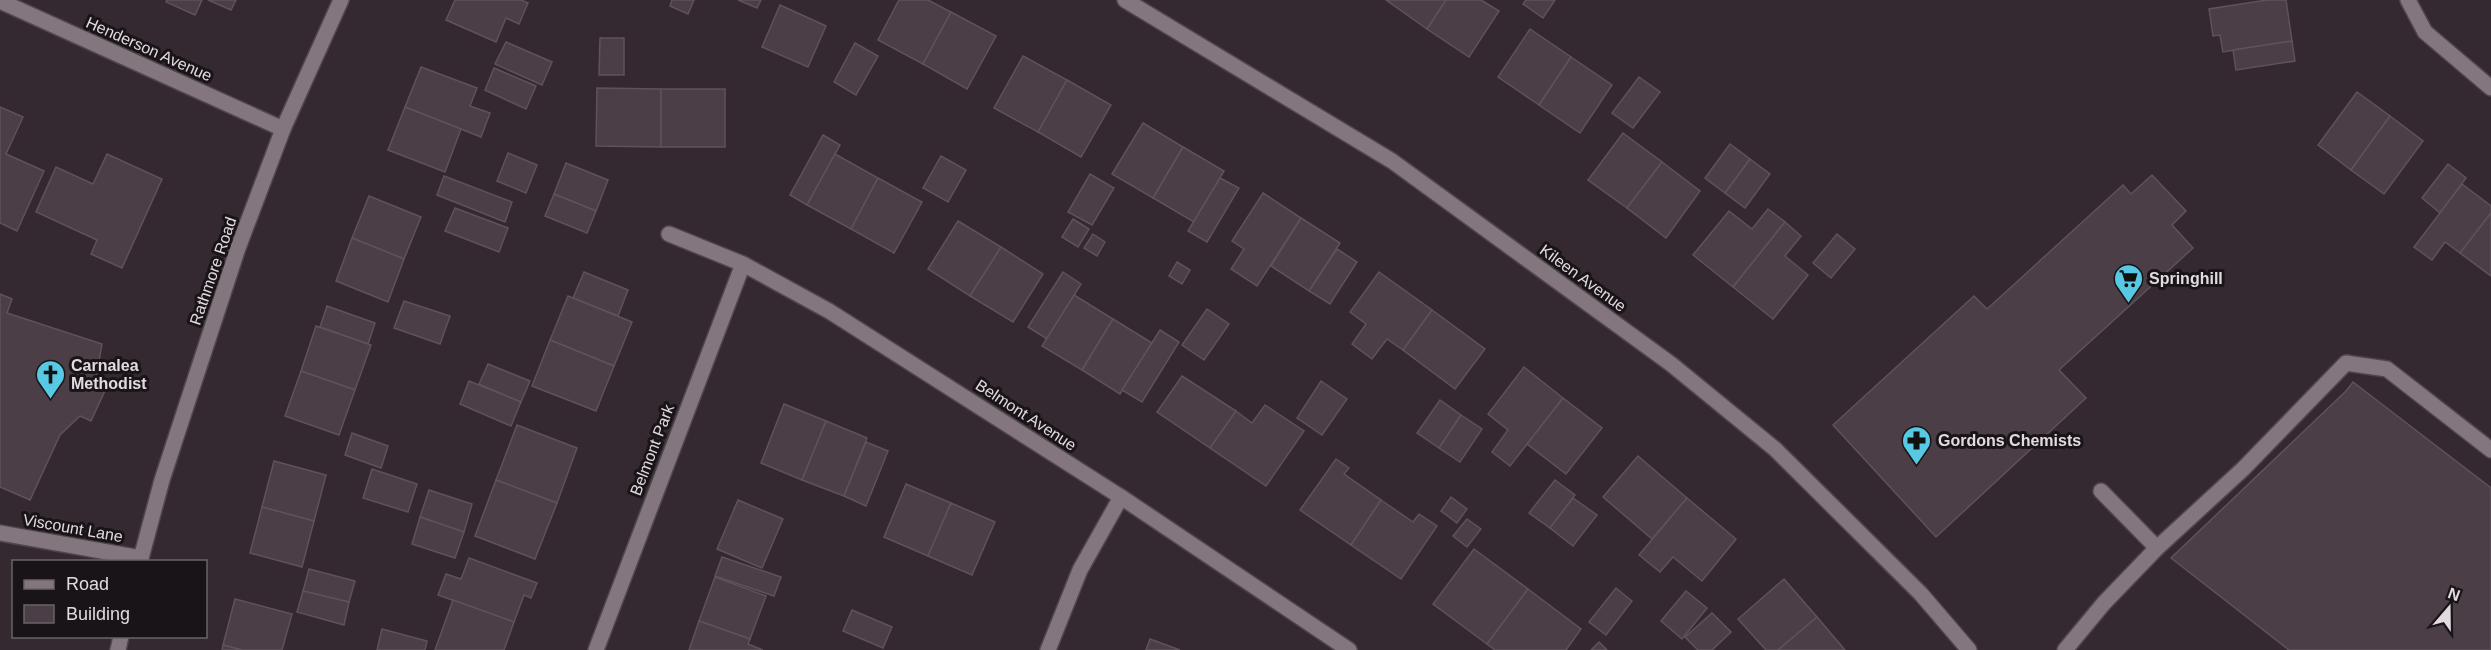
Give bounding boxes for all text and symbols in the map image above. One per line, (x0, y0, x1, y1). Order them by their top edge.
street label: Henderson Avenue (84, 14, 215, 84)
street label: Rathmore Road (187, 215, 239, 327)
street label: Kileen Avenue (1537, 241, 1629, 315)
supermarket icon: Springhill (2112, 262, 2144, 304)
place label: Springhill (2149, 270, 2223, 287)
place label: Carnalea Methodist (71, 357, 147, 392)
church icon: Carnalea Methodist (34, 358, 66, 400)
street label: Belmont Avenue (973, 376, 1079, 454)
street label: Belmont Park (627, 401, 678, 498)
pharmacy icon: Gordons Chemists (1901, 424, 1933, 466)
place label: Gordons Chemists (1938, 432, 2081, 449)
street label: Viscount Lane (22, 511, 124, 545)
legend (12, 560, 207, 638)
text: Road (66, 574, 109, 594)
north arrow (2419, 578, 2479, 638)
text: N (2446, 584, 2462, 604)
text: Building (66, 604, 130, 624)

